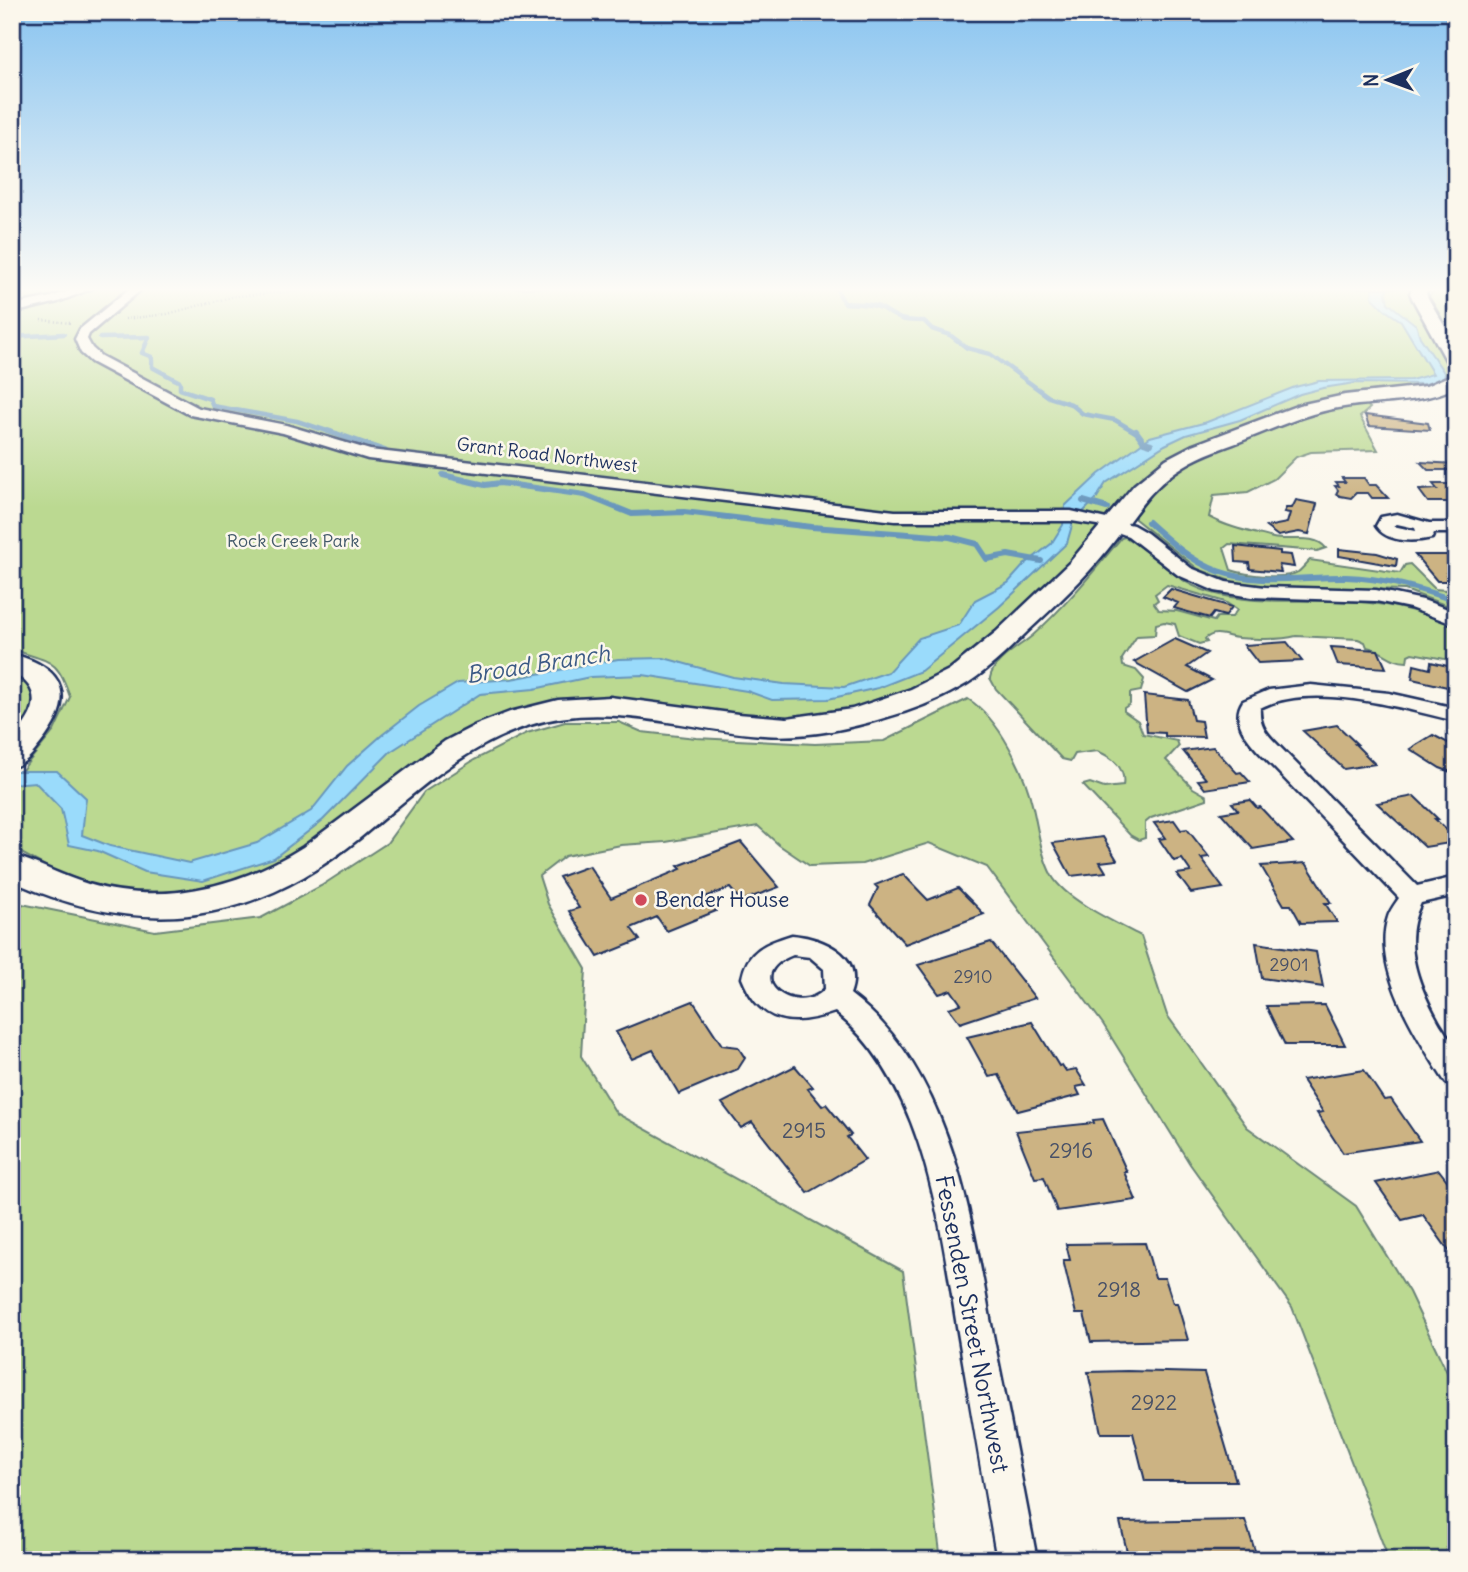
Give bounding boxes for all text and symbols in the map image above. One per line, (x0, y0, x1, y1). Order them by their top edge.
north arrow (1352, 46, 1422, 116)
text: N (1359, 74, 1383, 87)
street label: Grant Road Northwest (455, 432, 639, 477)
park label: Rock Creek Park (227, 529, 359, 552)
water label: Broad Branch (464, 638, 612, 689)
place label: Bender House (655, 886, 789, 913)
marker: Bender House (633, 892, 649, 908)
house number: 2901 (1269, 953, 1309, 976)
house number: 2910 (953, 965, 993, 988)
house number: 2915 (782, 1117, 826, 1144)
house number: 2916 (1049, 1137, 1093, 1164)
street label: Fessenden Street Northwest (929, 1173, 1017, 1475)
house number: 2918 (1097, 1276, 1141, 1303)
house number: 2922 (1131, 1389, 1177, 1416)

